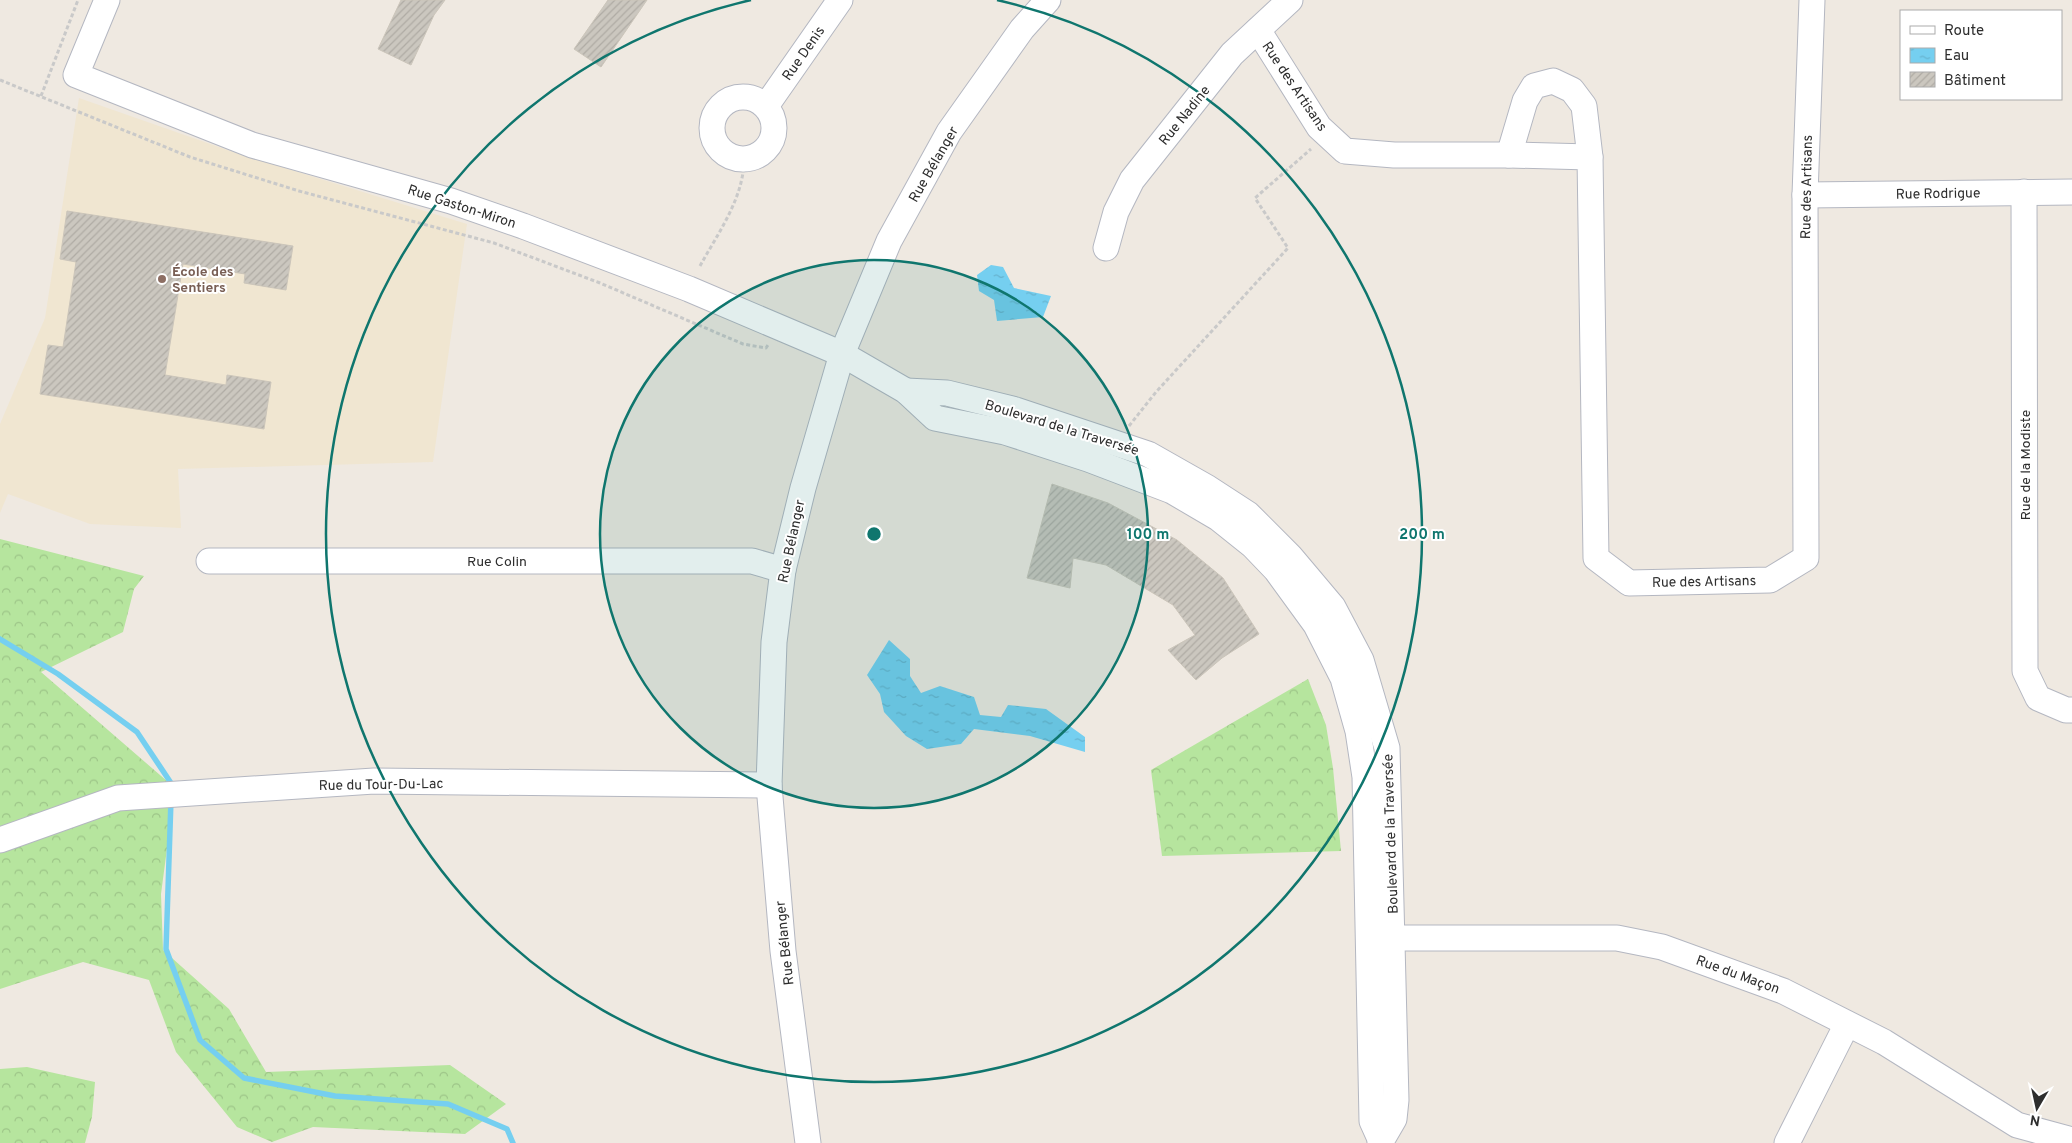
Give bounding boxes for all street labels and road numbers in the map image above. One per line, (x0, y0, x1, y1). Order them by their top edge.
street label: Rue Denis (779, 23, 829, 84)
street label: Rue des Artisans (1258, 39, 1330, 135)
street label: Rue Nadine (1156, 83, 1214, 149)
street label: Rue Bélanger (906, 123, 963, 206)
street label: Rue des Artisans (1798, 135, 1817, 239)
street label: Rue Gaston-Miron (405, 182, 518, 233)
street label: Rue Rodrigue (1896, 185, 1981, 204)
street label: Boulevard de la Traversée (983, 397, 1141, 460)
street label: Rue de la Modiste (2018, 410, 2035, 520)
street label: Rue Bélanger (775, 498, 810, 585)
street label: Rue Colin (467, 554, 527, 571)
street label: Rue des Artisans (1652, 573, 1756, 592)
street label: Boulevard de la Traversée (1380, 754, 1403, 914)
street label: Rue du Tour-Du-Lac (318, 776, 444, 795)
street label: Rue Bélanger (773, 899, 798, 986)
street label: Rue du Maçon (1693, 952, 1782, 998)

